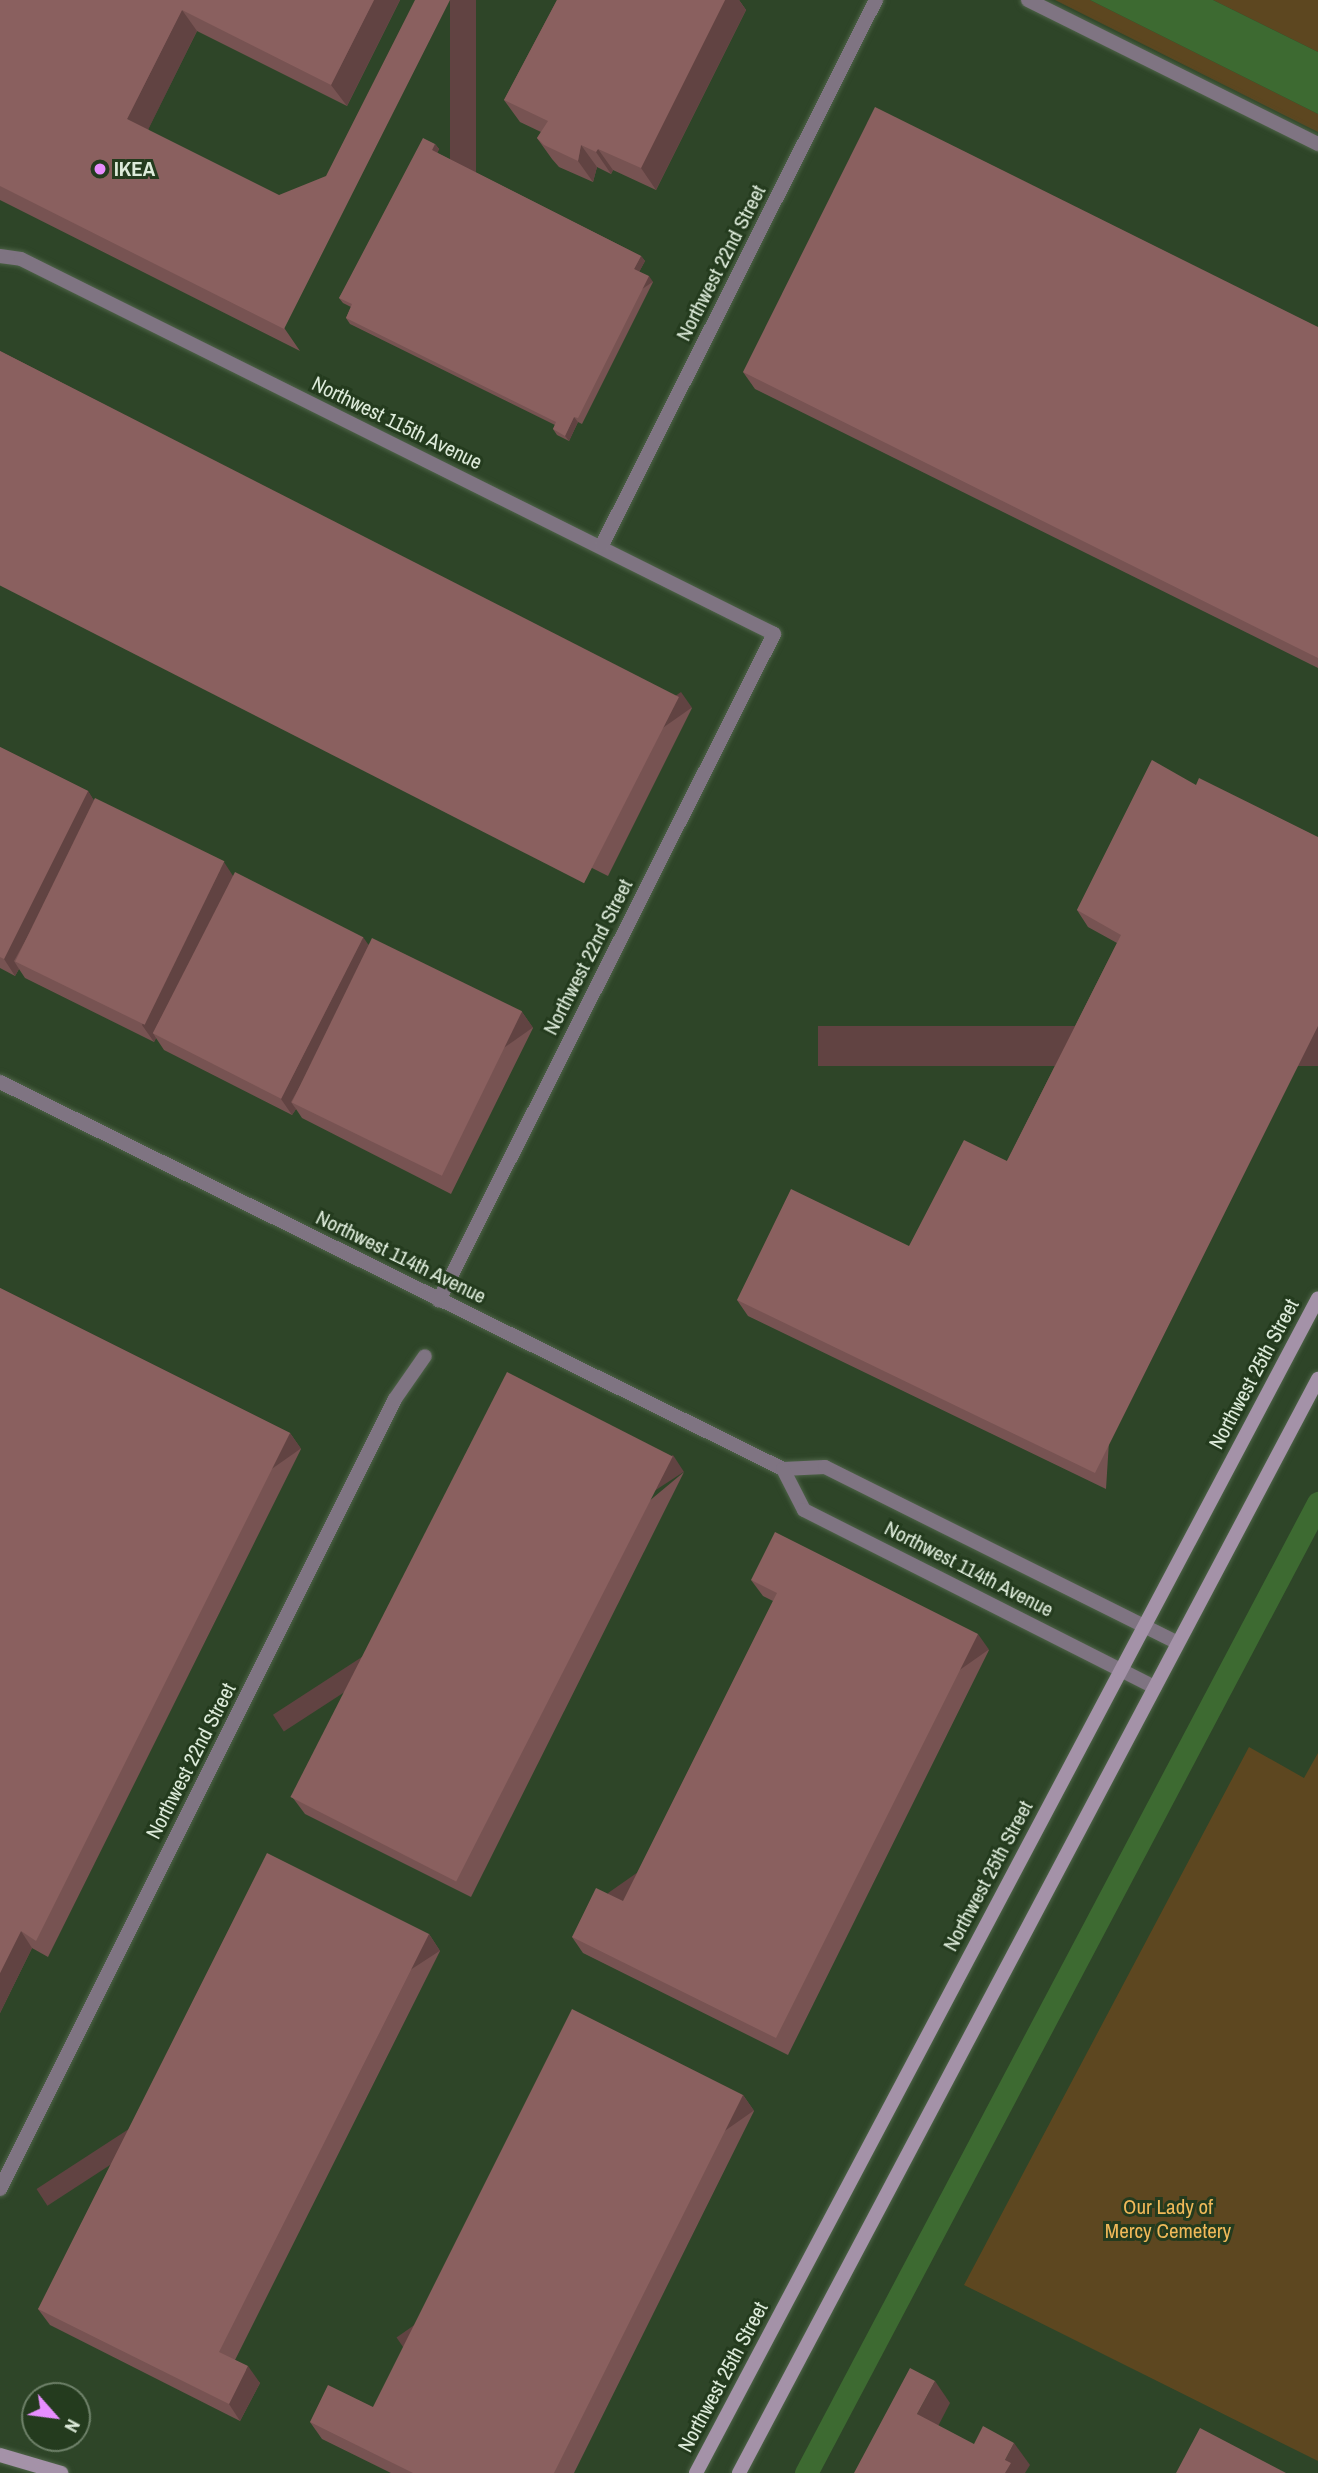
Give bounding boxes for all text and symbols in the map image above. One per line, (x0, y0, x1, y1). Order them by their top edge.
place label: IKEA (114, 156, 155, 182)
marker: IKEA (92, 161, 108, 177)
street label: Northwest 22nd Street (671, 181, 771, 345)
street label: Northwest 115th Avenue (307, 371, 487, 475)
street label: Northwest 22nd Street (538, 875, 638, 1039)
street label: Northwest 114th Avenue (311, 1205, 491, 1309)
street label: Northwest 25th Street (1204, 1295, 1304, 1453)
street label: Northwest 114th Avenue (880, 1515, 1058, 1623)
street label: Northwest 22nd Street (141, 1679, 241, 1843)
street label: Northwest 25th Street (938, 1797, 1038, 1955)
park label: Our Lady of Mercy Cemetery (1105, 2194, 1231, 2244)
street label: Northwest 25th Street (673, 2298, 773, 2456)
north arrow (21, 2382, 91, 2452)
text: N (59, 2415, 87, 2437)

